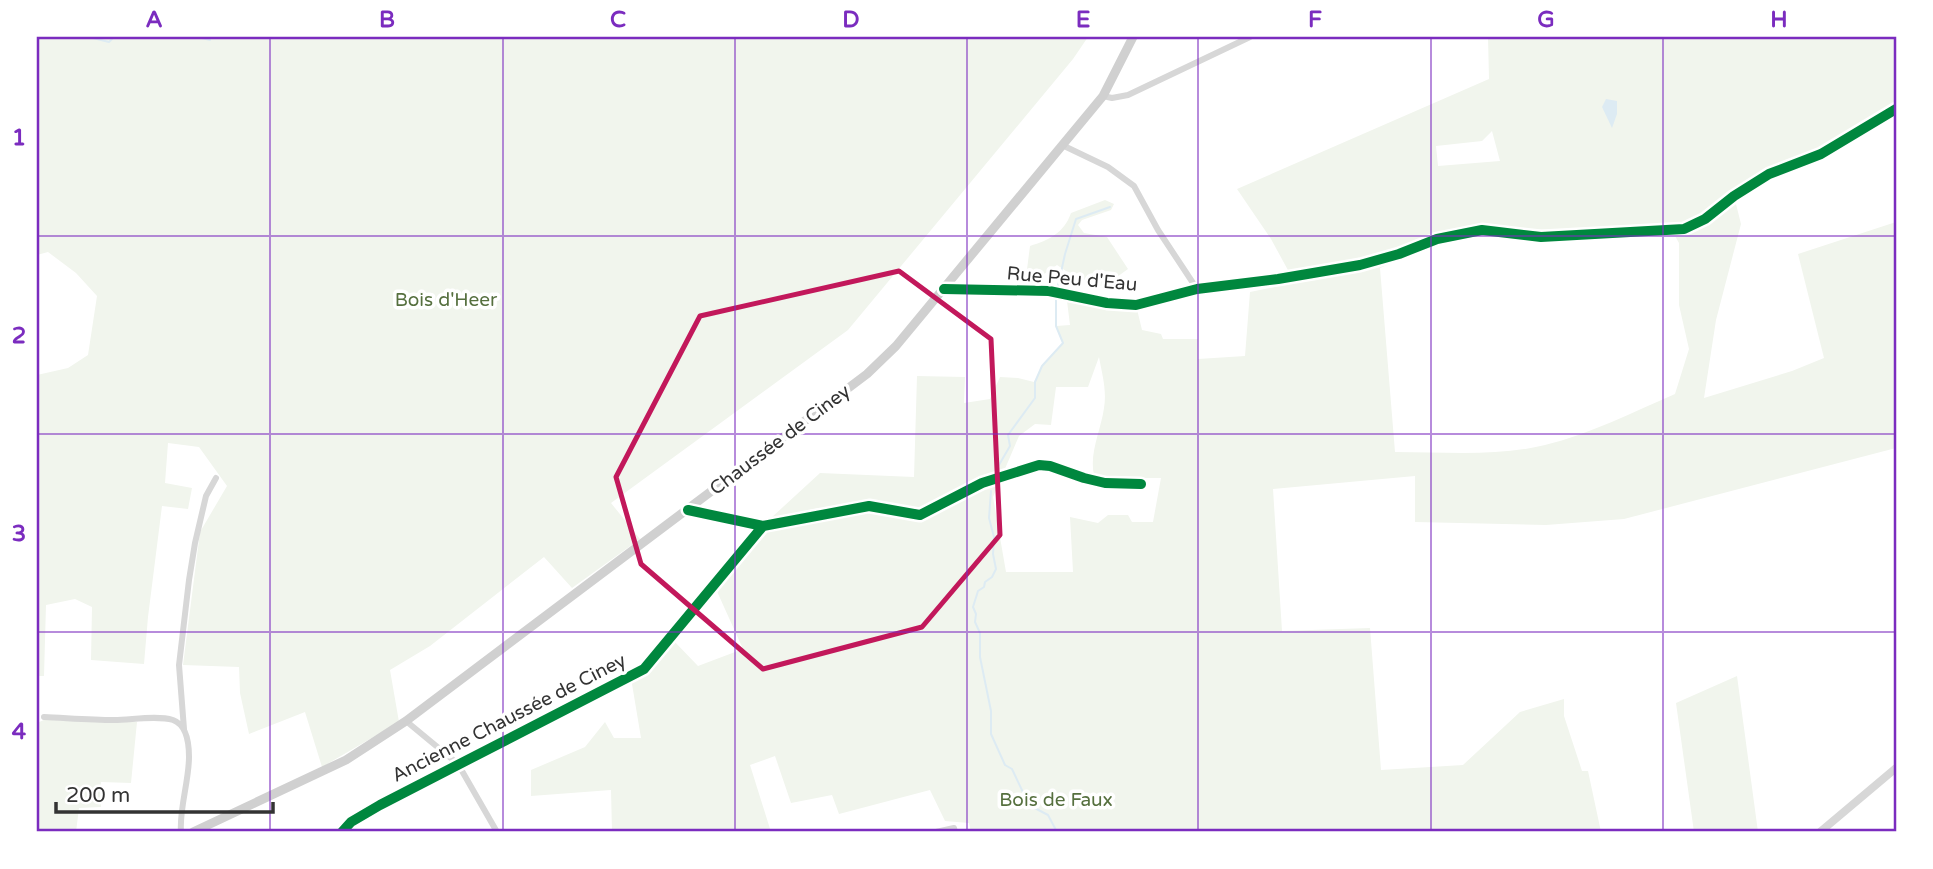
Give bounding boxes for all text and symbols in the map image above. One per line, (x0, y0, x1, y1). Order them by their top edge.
text: A (145, 6, 163, 34)
text: B (379, 6, 395, 34)
text: C (610, 6, 626, 34)
text: D (842, 6, 860, 34)
text: E (1076, 6, 1090, 34)
text: F (1308, 6, 1322, 34)
text: G (1537, 6, 1555, 34)
text: H (1770, 6, 1788, 34)
text: 1 (12, 124, 26, 152)
street label: Rue Peu d'Eau (1006, 262, 1138, 296)
park label: Bois d'Heer (395, 289, 498, 311)
text: 2 (12, 322, 26, 350)
street label: Chaussée de Ciney (706, 380, 854, 500)
text: 3 (12, 520, 26, 548)
street label: Ancienne Chaussée de Ciney (388, 649, 630, 787)
text: 4 (12, 718, 27, 746)
scale bar (56, 771, 273, 815)
text: 200 m (66, 783, 130, 808)
park label: Bois de Faux (999, 789, 1113, 811)

